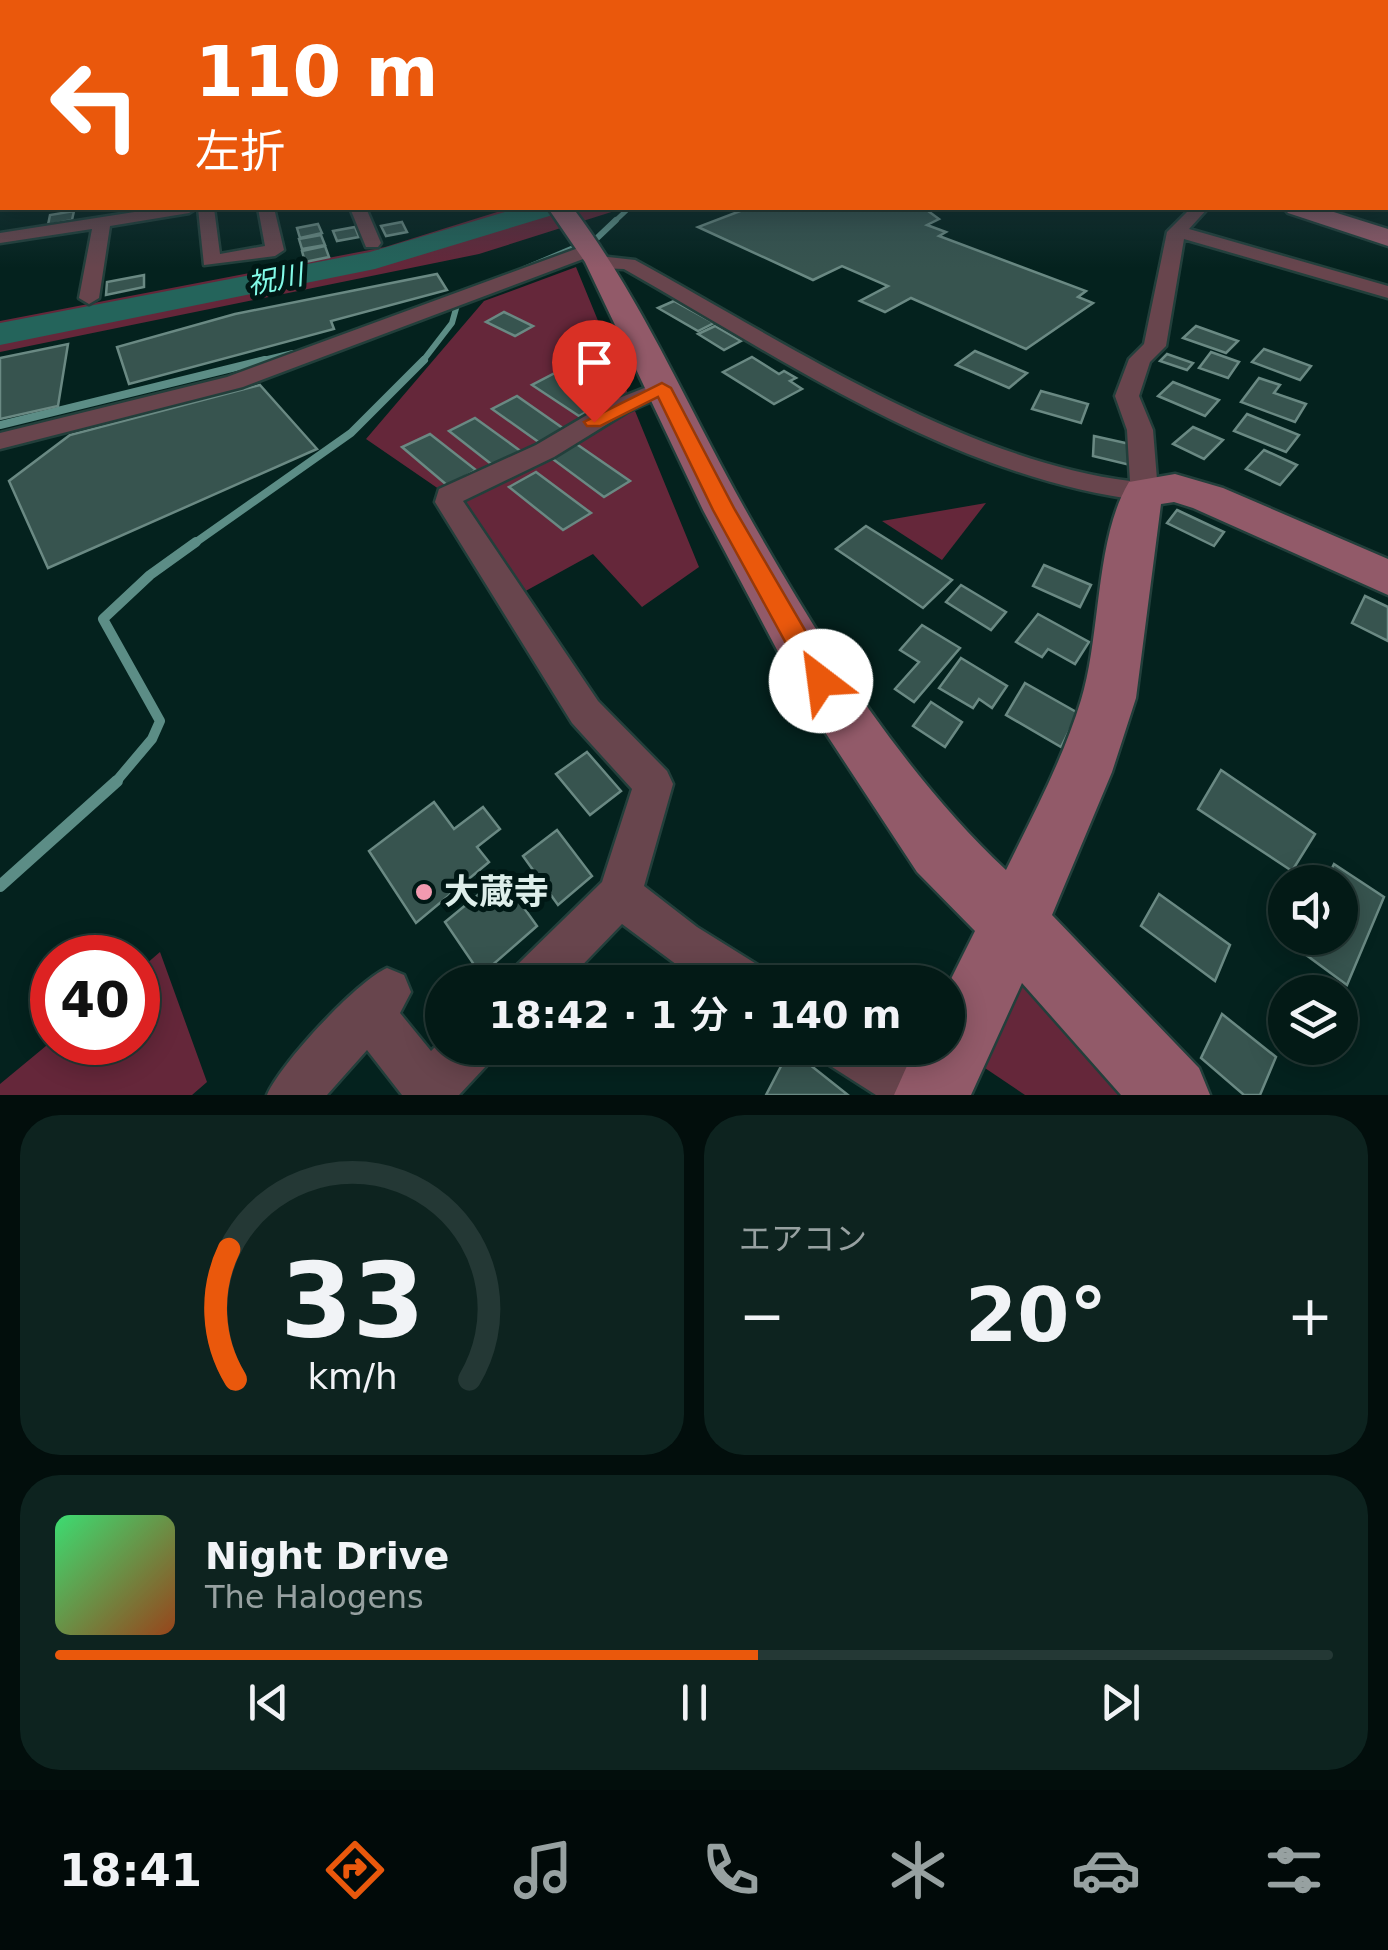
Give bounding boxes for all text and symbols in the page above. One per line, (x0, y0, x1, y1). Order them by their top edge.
text: 110 m (195, 31, 438, 113)
icon: left (30, 40, 160, 170)
text: 左折 (195, 125, 285, 178)
water label: 祝川 (244, 257, 309, 301)
pin (552, 320, 637, 423)
icon: arrive (567, 335, 622, 390)
position arrow (769, 629, 873, 733)
map controls (1268, 865, 1358, 1065)
button: sound (1268, 865, 1358, 955)
place label: 大蔵寺 (444, 872, 549, 912)
marker: 大蔵寺 (413, 881, 435, 903)
speed limit sign: 40 (30, 935, 160, 1065)
button: layers (1268, 975, 1358, 1065)
text: 18:42 · 1 分 · 140 m (489, 993, 901, 1037)
text: エアコン (739, 1220, 867, 1258)
text: 33 (280, 1240, 424, 1362)
text: 20° (965, 1271, 1107, 1359)
text: − (739, 1284, 785, 1348)
text: + (1287, 1284, 1333, 1348)
text: km/h (307, 1356, 397, 1397)
text: Night Drive (205, 1534, 449, 1578)
text: The Halogens (205, 1578, 424, 1616)
icon: previous (241, 1675, 296, 1730)
icon: pause (667, 1675, 722, 1730)
icon: next (1093, 1675, 1148, 1730)
icon: directions (320, 1835, 390, 1905)
icon: music (508, 1835, 578, 1905)
icon: phone (696, 1835, 766, 1905)
icon: climate (883, 1835, 953, 1905)
icon: car (1071, 1835, 1141, 1905)
icon: filters (1259, 1835, 1329, 1905)
text: 18:41 (59, 1844, 202, 1897)

